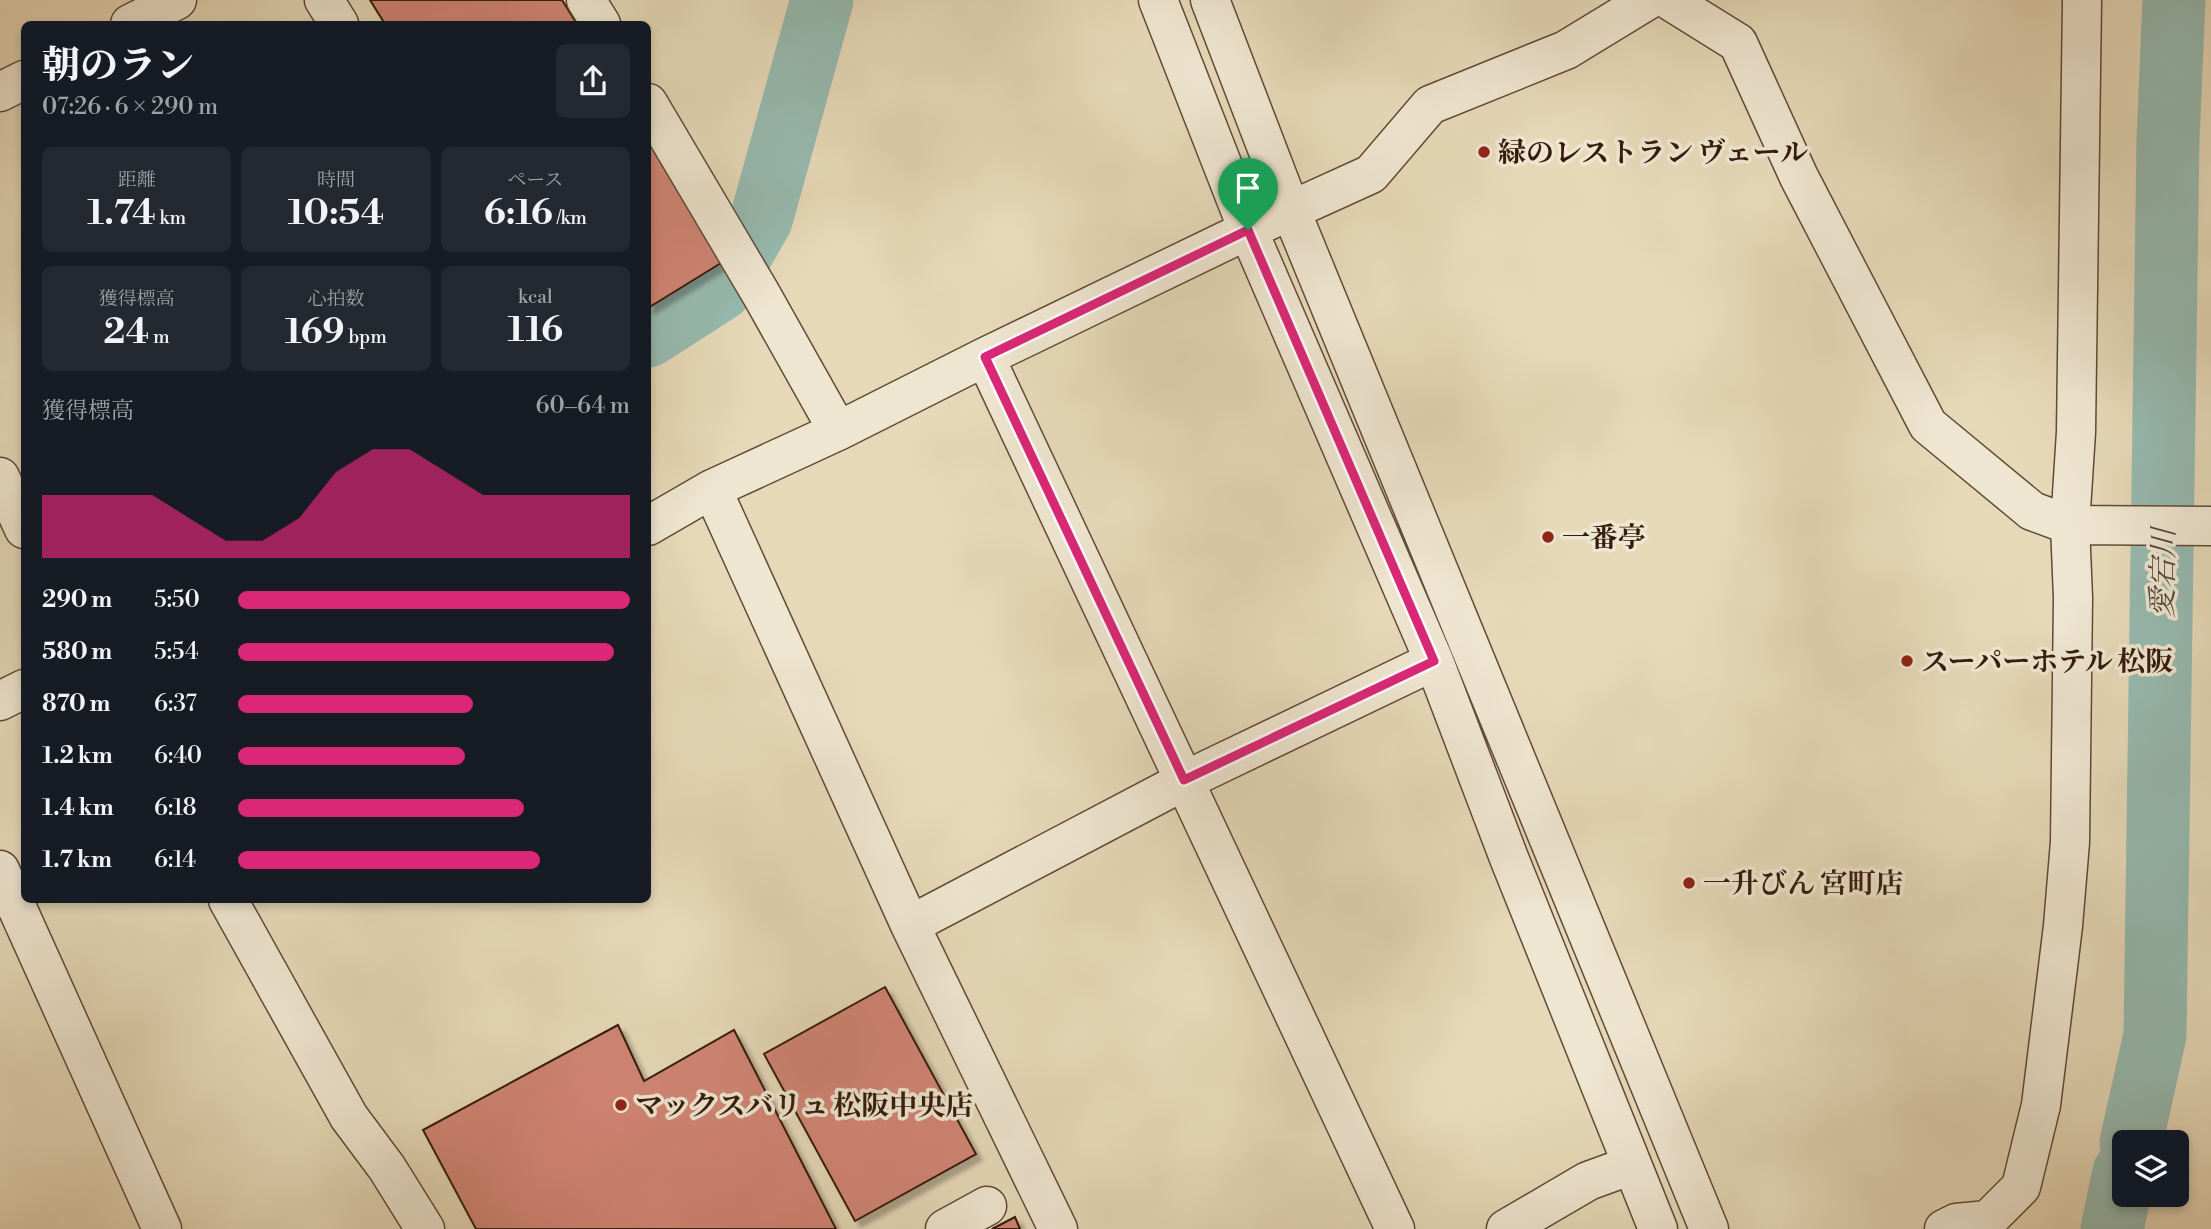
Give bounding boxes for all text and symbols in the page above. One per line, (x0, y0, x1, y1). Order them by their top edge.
text: 朝のラン (42, 43, 194, 90)
button: share (556, 44, 630, 118)
text: 07:26 · 6 × 290 m (42, 93, 218, 121)
place label: 緑のレストラン ヴェール (1498, 136, 1808, 171)
marker: 緑のレストラン ヴェール (1476, 144, 1492, 160)
pin (1218, 158, 1278, 230)
text: 距離 (118, 168, 156, 192)
text: 時間 (317, 168, 355, 192)
text: ペース (507, 168, 563, 192)
icon: arrive (1229, 169, 1267, 207)
text: 1.74 (87, 192, 156, 235)
text: 10:54 (288, 192, 384, 235)
text: 6:16 (484, 192, 553, 235)
text: km (156, 206, 186, 230)
text: /km (553, 206, 587, 230)
text: kcal (518, 285, 553, 309)
text: 獲得標高 (99, 287, 175, 311)
text: 心拍数 (307, 287, 365, 311)
text: 116 (508, 309, 563, 352)
text: 24 (104, 311, 149, 354)
text: 169 (285, 311, 345, 354)
text: m (149, 325, 170, 349)
text: bpm (345, 325, 387, 349)
text: 60–64 m (535, 392, 630, 420)
text: 獲得標高 (42, 397, 134, 425)
place label: 一番亭 (1562, 521, 1646, 556)
water label: 愛宕川 (2144, 525, 2184, 618)
marker: 一番亭 (1540, 529, 1556, 545)
text: 290 m (42, 586, 112, 614)
text: 5:50 (154, 586, 200, 614)
text: 580 m (42, 638, 112, 666)
text: 5:54 (154, 638, 199, 666)
place label: スーパーホテル 松阪 (1921, 645, 2173, 680)
marker: スーパーホテル 松阪 (1899, 653, 1915, 669)
text: 870 m (42, 690, 110, 718)
text: 6:37 (154, 690, 197, 718)
text: 1.2 km (42, 742, 113, 770)
text: 6:40 (154, 742, 202, 770)
text: 1.4 km (42, 794, 114, 822)
text: 6:18 (154, 794, 197, 822)
text: 1.7 km (42, 846, 112, 874)
text: 6:14 (154, 846, 196, 874)
place label: 一升びん 宮町店 (1703, 867, 1903, 902)
marker: 一升びん 宮町店 (1681, 875, 1697, 891)
place label: マックスバリュ 松阪中央店 (635, 1089, 973, 1124)
marker: マックスバリュ 松阪中央店 (613, 1097, 629, 1113)
map controls (2112, 1130, 2189, 1207)
button: layers (2112, 1130, 2189, 1207)

